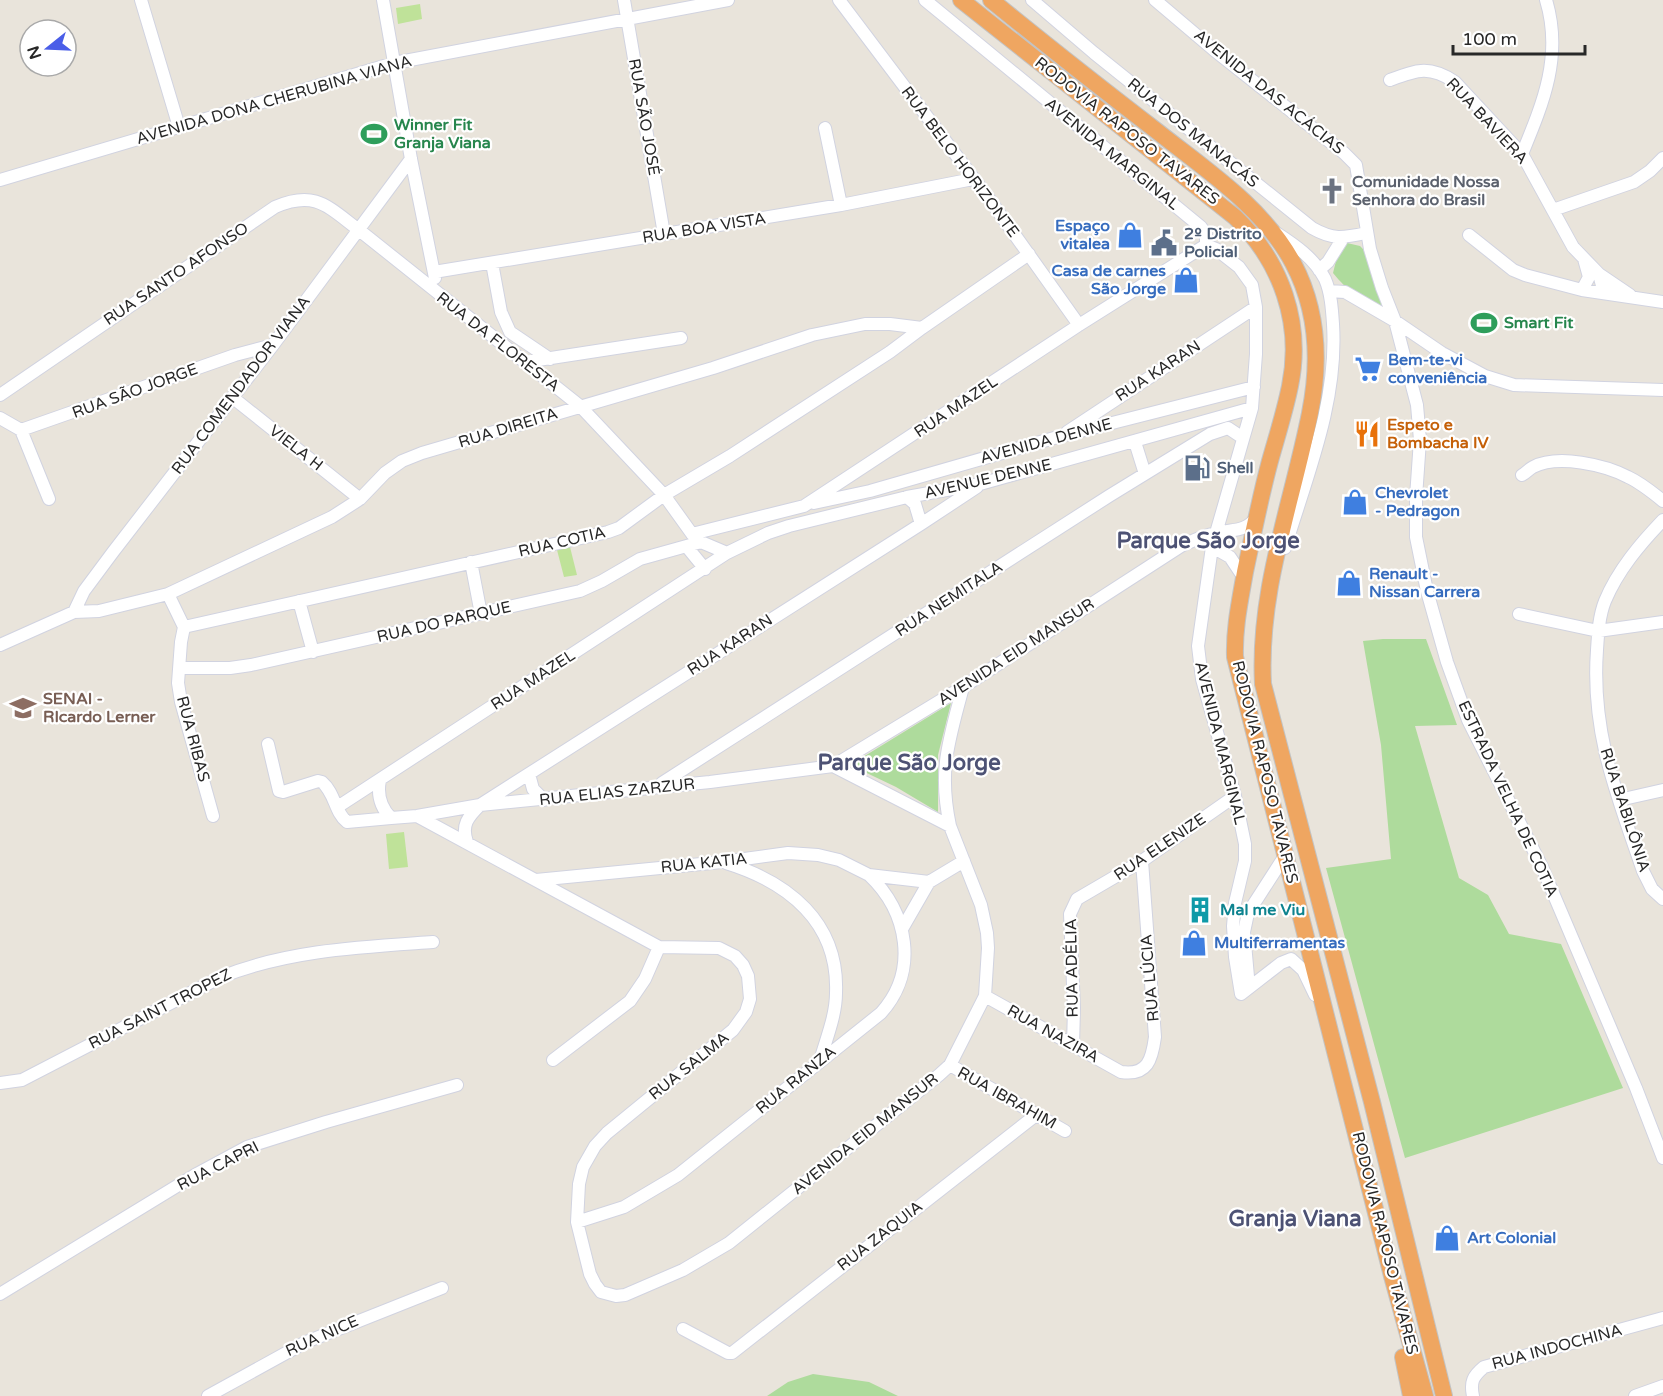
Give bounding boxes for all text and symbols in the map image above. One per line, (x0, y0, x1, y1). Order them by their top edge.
north arrow (18, 18, 78, 78)
scale bar (1453, 18, 1585, 56)
street label: AVENIDA DAS ACÁCIAS (1190, 25, 1348, 159)
text: 100 m (1462, 28, 1517, 50)
text: N (23, 43, 46, 62)
street label: AVENIDA DONA CHERUBINA VIANA (134, 51, 414, 149)
street label: RODOVIA RAPOSO TAVARES (1031, 53, 1223, 209)
street label: RUA SÃO JOSÉ (624, 57, 664, 177)
street label: RUA DOS MANACÁS (1123, 74, 1263, 192)
street label: RUA BAVIERA (1442, 74, 1532, 168)
street label: RUA BELO HORIZONTE (897, 83, 1023, 241)
street label: AVENIDA MARGINAL (1041, 94, 1183, 214)
place label: Winner Fit Granja Viana (394, 115, 491, 153)
sports icon: Winner Fit Granja Viana (359, 119, 389, 149)
place label: Comunidade Nossa Senhora do Brasil (1352, 172, 1500, 210)
church icon: Comunidade Nossa Senhora do Brasil (1317, 176, 1347, 206)
street label: RUA BOA VISTA (641, 208, 767, 248)
place label: Espaço vitalea (1055, 216, 1110, 254)
street label: RUA SANTO AFONSO (100, 218, 252, 330)
shop icon: Espaço vitalea (1115, 220, 1145, 250)
place label: 2º Distrito Policial (1184, 224, 1262, 262)
public building icon: 2º Distrito Policial (1149, 228, 1179, 258)
place label: Casa de carnes São Jorge (1052, 261, 1166, 299)
shop icon: Casa de carnes São Jorge (1171, 265, 1201, 295)
street label: RUA DA FLORESTA (432, 288, 564, 396)
street label: RUA COMENDADOR VIANA (167, 292, 315, 478)
sports icon: Smart Fit (1469, 308, 1499, 338)
place label: Smart Fit (1504, 313, 1574, 333)
street label: RUA KARAN (1112, 336, 1204, 406)
place label: Bem-te-vi conveniência (1388, 350, 1487, 388)
supermarket icon: Bem-te-vi conveniência (1353, 354, 1383, 384)
street label: RUA SÃO JORGE (69, 359, 201, 423)
street label: RUA MAZEL (910, 372, 1002, 442)
street label: RUA DIREITA (456, 403, 560, 453)
street label: AVENIDA DENNE (978, 414, 1114, 468)
place label: Espeto e Bombacha IV (1387, 415, 1489, 453)
restaurant icon: Espeto e Bombacha IV (1352, 419, 1382, 449)
street label: VIELA H (265, 421, 327, 475)
fuel station icon: Shell (1182, 453, 1212, 483)
street label: AVENUE DENNE (922, 455, 1054, 503)
place label: Shell (1217, 458, 1254, 478)
place label: Chevrolet - Pedragon (1375, 483, 1460, 521)
shop icon: Chevrolet - Pedragon (1340, 487, 1370, 517)
street label: RUA COTIA (516, 522, 608, 562)
district label: Parque São Jorge (1116, 528, 1300, 554)
street label: RUA NEMITALA (892, 557, 1006, 641)
place label: Renault - Nissan Carrera (1369, 564, 1480, 602)
shop icon: Renault - Nissan Carrera (1334, 568, 1364, 598)
street label: AVENIDA EID MANSUR (934, 594, 1098, 710)
street label: RUA DO PARQUE (375, 597, 513, 647)
street label: RUA KARAN (684, 610, 776, 680)
street label: RUA MAZEL (487, 645, 579, 715)
street label: AVENIDA MARGINAL (1190, 659, 1250, 827)
street label: RODOVIA RAPOSO TAVARES (1228, 659, 1302, 886)
place label: SENAI - RIcardo Lerner (43, 689, 156, 727)
school or university icon: SENAI - RIcardo Lerner (8, 693, 38, 723)
street label: RUA RIBAS (172, 694, 214, 784)
street label: ESTRADA VELHA DE COTIA (1453, 697, 1563, 901)
street label: RUA BABILÔNIA (1595, 745, 1655, 875)
district label: Parque São Jorge (817, 750, 1001, 776)
street label: RUA ELIAS ZARZUR (538, 774, 696, 810)
street label: RUA ELENIZE (1110, 809, 1210, 885)
street label: RUA KATIA (660, 849, 748, 877)
building icon: Mal me Viu (1185, 895, 1215, 925)
place label: Mal me Viu (1220, 900, 1305, 920)
street label: RUA ADÉLIA (1061, 918, 1083, 1018)
shop icon: Multiferramentas (1179, 928, 1209, 958)
street label: RUA LÚCIA (1136, 933, 1164, 1023)
place label: Multiferramentas (1214, 933, 1345, 953)
street label: RUA SAINT TROPEZ (85, 964, 235, 1054)
street label: RUA NAZIRA (1003, 1000, 1103, 1068)
street label: RUA SALMA (645, 1027, 733, 1105)
street label: RUA RANZA (752, 1041, 840, 1118)
street label: RUA IBRAHIM (954, 1062, 1060, 1134)
street label: AVENIDA EID MANSUR (788, 1069, 942, 1199)
street label: RODOVIA RAPOSO TAVARES (1348, 1130, 1422, 1357)
street label: RUA CAPRI (174, 1137, 262, 1195)
street label: RUA ZAQUIA (833, 1196, 927, 1276)
district label: Granja Viana (1228, 1206, 1362, 1232)
shop icon: Art Colonial (1432, 1223, 1462, 1253)
place label: Art Colonial (1467, 1228, 1556, 1248)
street label: RUA NICE (282, 1311, 362, 1361)
street label: RUA INDOCHINA (1490, 1320, 1624, 1374)

